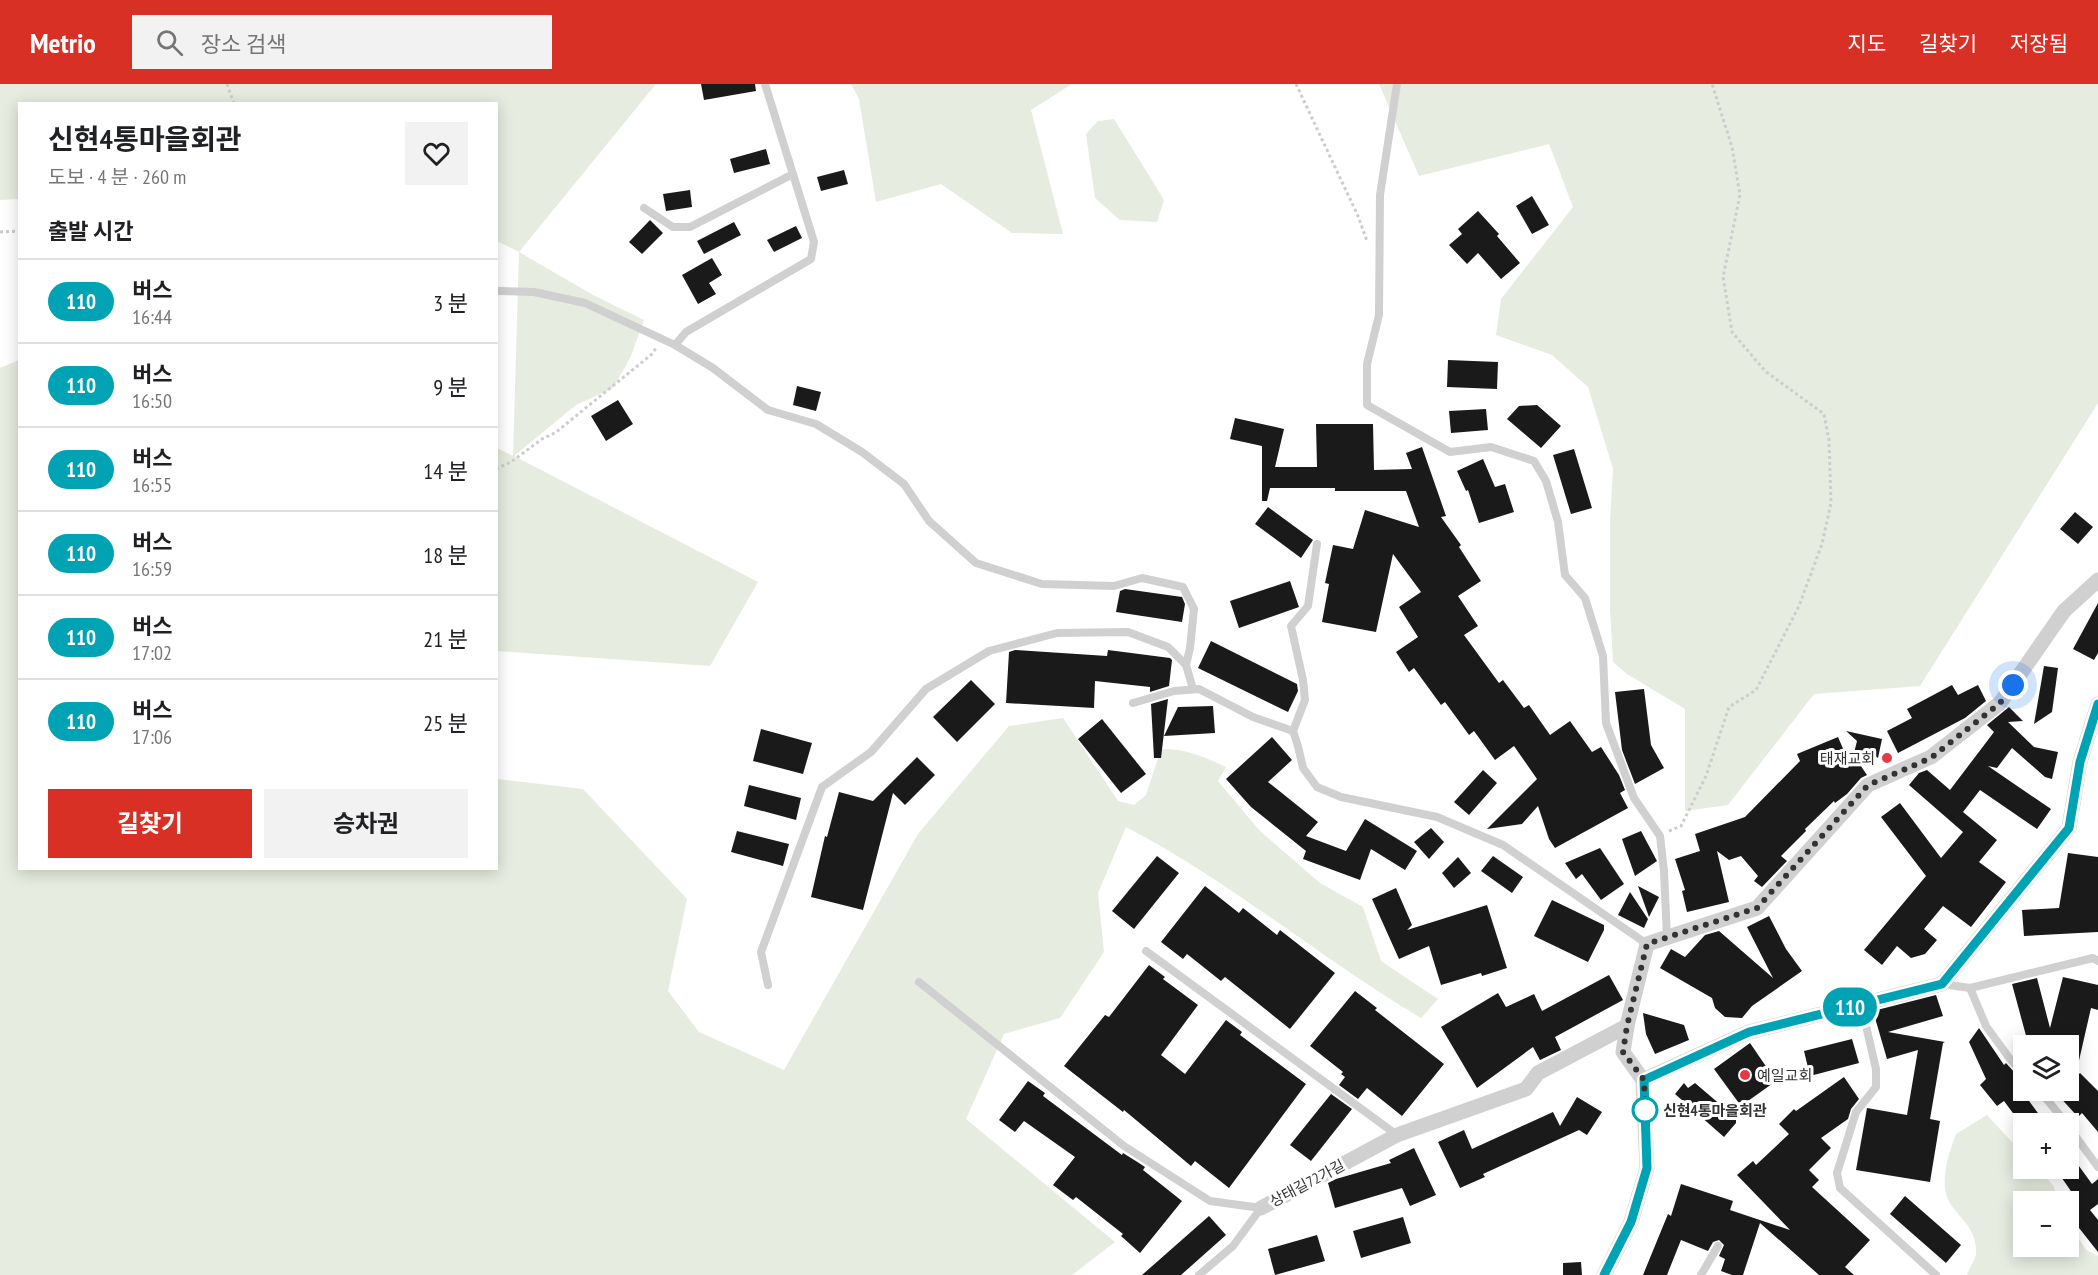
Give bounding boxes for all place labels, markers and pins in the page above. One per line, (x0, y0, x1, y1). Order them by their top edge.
place label: 태재교회 (1820, 749, 1875, 768)
marker: 태재교회 (1880, 751, 1894, 765)
place label: 예일교회 (1757, 1066, 1812, 1085)
marker: 예일교회 (1738, 1068, 1752, 1082)
marker: 신현4통마을회관 (1632, 1097, 1658, 1123)
place label: 신현4통마을회관 (1663, 1101, 1767, 1120)

